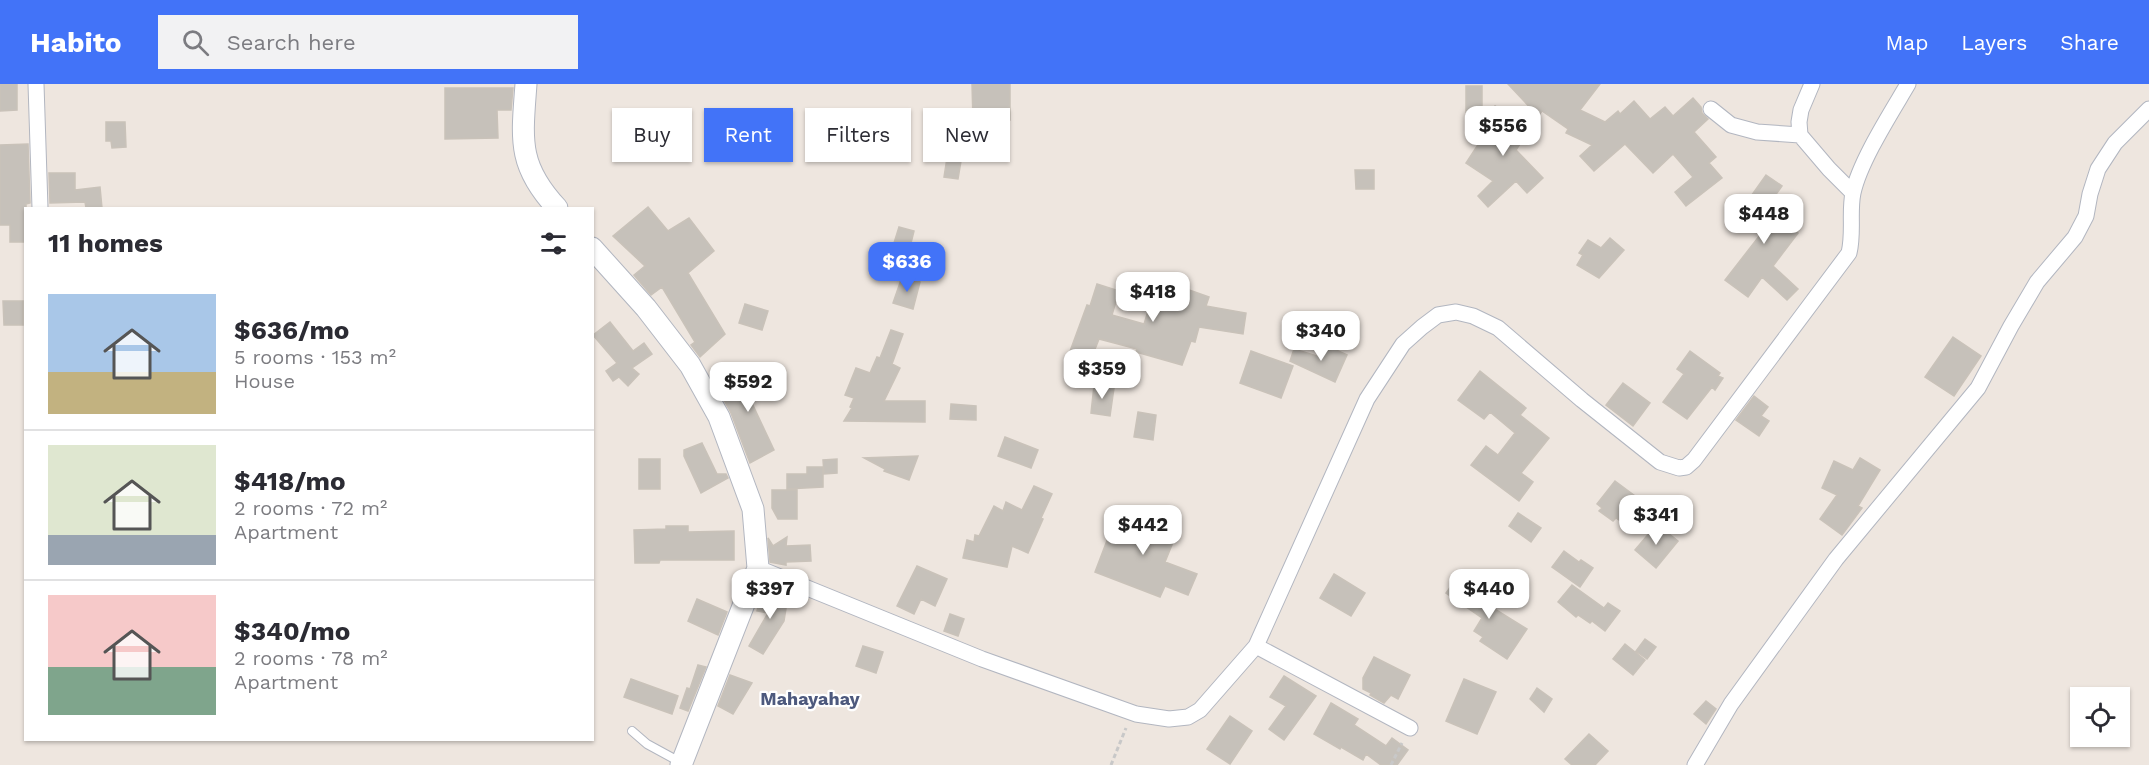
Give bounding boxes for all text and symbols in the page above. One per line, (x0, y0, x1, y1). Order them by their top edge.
search box (158, 15, 578, 69)
text: Habito (30, 26, 122, 59)
icon: search (179, 26, 212, 59)
text: Search here (227, 30, 356, 55)
text: Map (1885, 30, 1928, 55)
text: Layers (1961, 30, 2027, 55)
text: Share (2060, 30, 2119, 55)
pin: $556 (1467, 106, 1539, 157)
chip: Buy (612, 108, 692, 162)
chip: Rent (704, 108, 793, 162)
chip: Filters (805, 108, 911, 162)
chip: New (923, 108, 1010, 162)
text: $556 (1479, 113, 1527, 137)
pin: $448 (1728, 194, 1800, 245)
text: $448 (1738, 201, 1790, 225)
icon: filters (537, 227, 570, 260)
text: 11 homes (48, 228, 163, 258)
pin: $636 (871, 242, 943, 293)
text: $636 (882, 249, 932, 273)
pin: $418 (1117, 272, 1189, 323)
text: $418 (1130, 279, 1176, 303)
pin: $340 (1285, 311, 1357, 362)
text: $636/mo (234, 315, 349, 345)
icon: home (96, 318, 168, 390)
text: $340 (1296, 318, 1346, 342)
text: 5 rooms · 153 m² (234, 345, 396, 369)
pin: $359 (1066, 349, 1138, 400)
text: $359 (1078, 356, 1126, 380)
pin: $592 (712, 362, 784, 413)
text: House (234, 369, 295, 393)
text: $592 (724, 369, 772, 393)
text: $418/mo (234, 466, 346, 496)
icon: home (96, 469, 168, 541)
pin: $341 (1620, 495, 1692, 546)
text: 2 rooms · 72 m² (234, 496, 387, 520)
text: $341 (1633, 502, 1679, 526)
pin: $442 (1107, 505, 1179, 556)
text: $442 (1118, 512, 1168, 536)
text: Apartment (234, 520, 338, 544)
pin: $397 (734, 569, 806, 620)
pin: $440 (1453, 569, 1525, 620)
text: $397 (746, 576, 794, 600)
text: $440 (1463, 576, 1515, 600)
text: $340/mo (234, 616, 350, 646)
icon: home (96, 619, 168, 691)
text: 2 rooms · 78 m² (234, 646, 388, 670)
text: Apartment (234, 670, 338, 694)
map controls (2070, 687, 2130, 747)
button: locate (2070, 687, 2130, 747)
district label: Mahayahay (760, 688, 860, 709)

